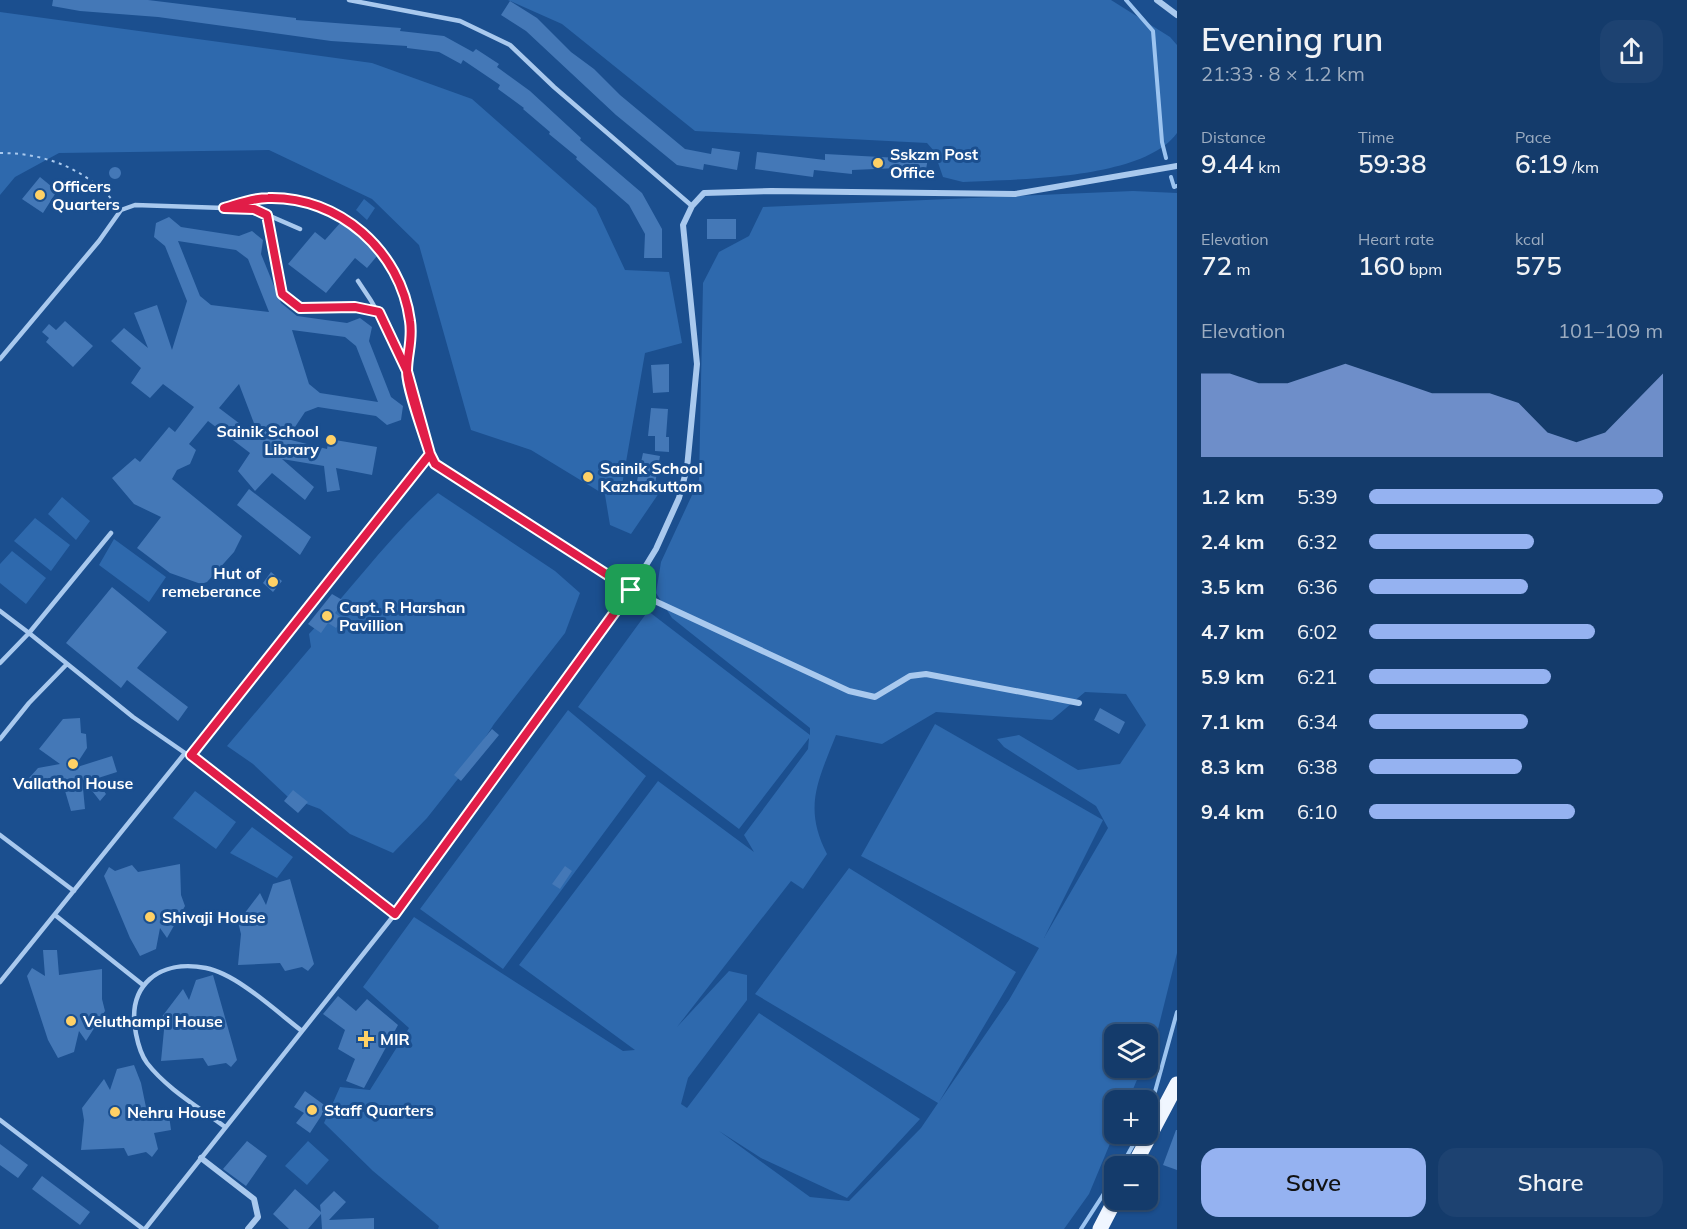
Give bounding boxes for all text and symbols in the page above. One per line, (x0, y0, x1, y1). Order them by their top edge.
text: Evening run (1201, 18, 1383, 59)
button: share (1600, 20, 1663, 83)
text: 21:33 · 8 × 1.2 km (1201, 61, 1365, 86)
text: Distance (1201, 127, 1266, 147)
text: Time (1358, 127, 1394, 147)
text: Pace (1515, 127, 1551, 147)
place label: Sskzm Post Office (890, 144, 978, 182)
text: 9.44 (1201, 147, 1254, 180)
text: 59:38 (1358, 147, 1427, 180)
text: 6:19 (1515, 147, 1568, 180)
marker: Sskzm Post Office (871, 156, 885, 170)
text: km (1254, 157, 1280, 177)
text: /km (1568, 157, 1599, 177)
place label: Officers Quarters (52, 176, 120, 214)
marker: Officers Quarters (33, 188, 47, 202)
text: Elevation (1201, 229, 1269, 249)
text: Heart rate (1358, 229, 1434, 249)
text: kcal (1515, 229, 1544, 249)
text: 72 (1201, 249, 1232, 282)
text: 160 (1358, 249, 1405, 282)
text: 575 (1515, 249, 1562, 282)
text: m (1232, 259, 1250, 279)
text: bpm (1405, 259, 1442, 279)
text: Elevation (1201, 318, 1286, 343)
text: 101–109 m (1558, 318, 1663, 343)
place label: Sainik School Library (216, 421, 319, 459)
marker: Sainik School Library (324, 433, 338, 447)
place label: Sainik School Kazhakuttom (600, 458, 703, 496)
marker: Sainik School Kazhakuttom (581, 470, 595, 484)
text: 1.2 km (1201, 484, 1264, 509)
text: 5:39 (1297, 484, 1338, 509)
text: 2.4 km (1201, 529, 1264, 554)
text: 6:32 (1297, 529, 1338, 554)
place label: Hut of remeberance (162, 563, 262, 601)
pin (605, 564, 656, 615)
icon: arrive (614, 573, 647, 606)
text: 3.5 km (1201, 574, 1264, 599)
text: 6:36 (1297, 574, 1338, 599)
marker: Hut of remeberance (266, 575, 280, 589)
place label: Capt. R Harshan Pavillion (339, 597, 466, 635)
marker: Capt. R Harshan Pavillion (320, 609, 334, 623)
text: 4.7 km (1201, 619, 1264, 644)
text: 6:02 (1297, 619, 1338, 644)
text: 5.9 km (1201, 664, 1264, 689)
text: 6:21 (1297, 664, 1338, 689)
text: 7.1 km (1201, 709, 1264, 734)
text: 6:34 (1297, 709, 1338, 734)
text: 8.3 km (1201, 754, 1264, 779)
text: 6:38 (1297, 754, 1338, 779)
marker: Vallathol House (66, 757, 80, 771)
place label: Vallathol House (12, 773, 134, 793)
text: 9.4 km (1201, 799, 1264, 824)
text: 6:10 (1297, 799, 1338, 824)
place label: Shivaji House (162, 907, 266, 927)
marker: Shivaji House (143, 910, 157, 924)
place label: Veluthampi House (82, 1011, 223, 1031)
marker: Veluthampi House (64, 1014, 78, 1028)
map controls (1104, 1024, 1158, 1210)
button: layers (1104, 1024, 1158, 1078)
place label: MIR (380, 1029, 410, 1049)
marker: MIR (357, 1030, 375, 1048)
button: + (1104, 1090, 1158, 1144)
place label: Staff Quarters (324, 1100, 434, 1120)
place label: Nehru House (127, 1102, 226, 1122)
marker: Staff Quarters (305, 1103, 319, 1117)
marker: Nehru House (108, 1105, 122, 1119)
button: Save (1201, 1148, 1426, 1217)
button: Share (1438, 1148, 1663, 1217)
button: − (1104, 1156, 1158, 1210)

